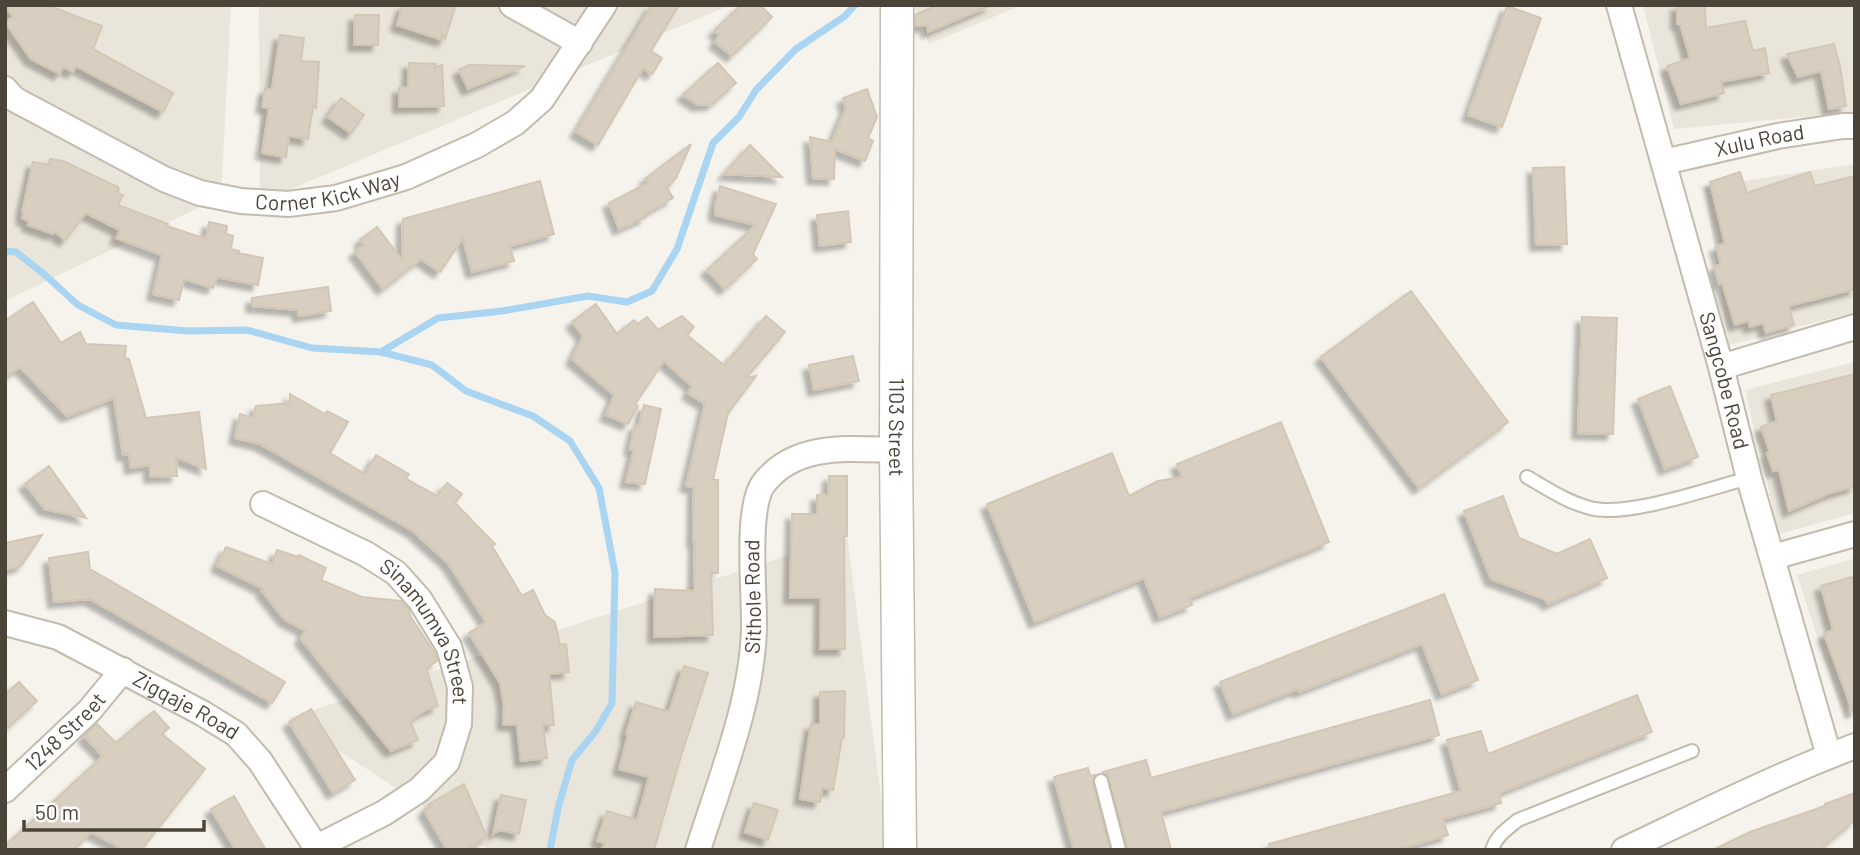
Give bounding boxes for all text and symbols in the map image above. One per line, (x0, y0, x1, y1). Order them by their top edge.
street label: Xulu Road (1712, 118, 1806, 161)
street label: Corner Kick Way (255, 165, 403, 215)
street label: Sangcobe Road (1695, 309, 1755, 452)
street label: 1103 Street (885, 377, 910, 477)
street label: Sithole Road (738, 539, 765, 655)
street label: Sinamumva Street (376, 552, 474, 705)
street label: Zigqaje Road (129, 665, 244, 744)
street label: 1248 Street (19, 687, 110, 776)
scale bar (24, 788, 205, 832)
text: 50 m (35, 799, 79, 824)

